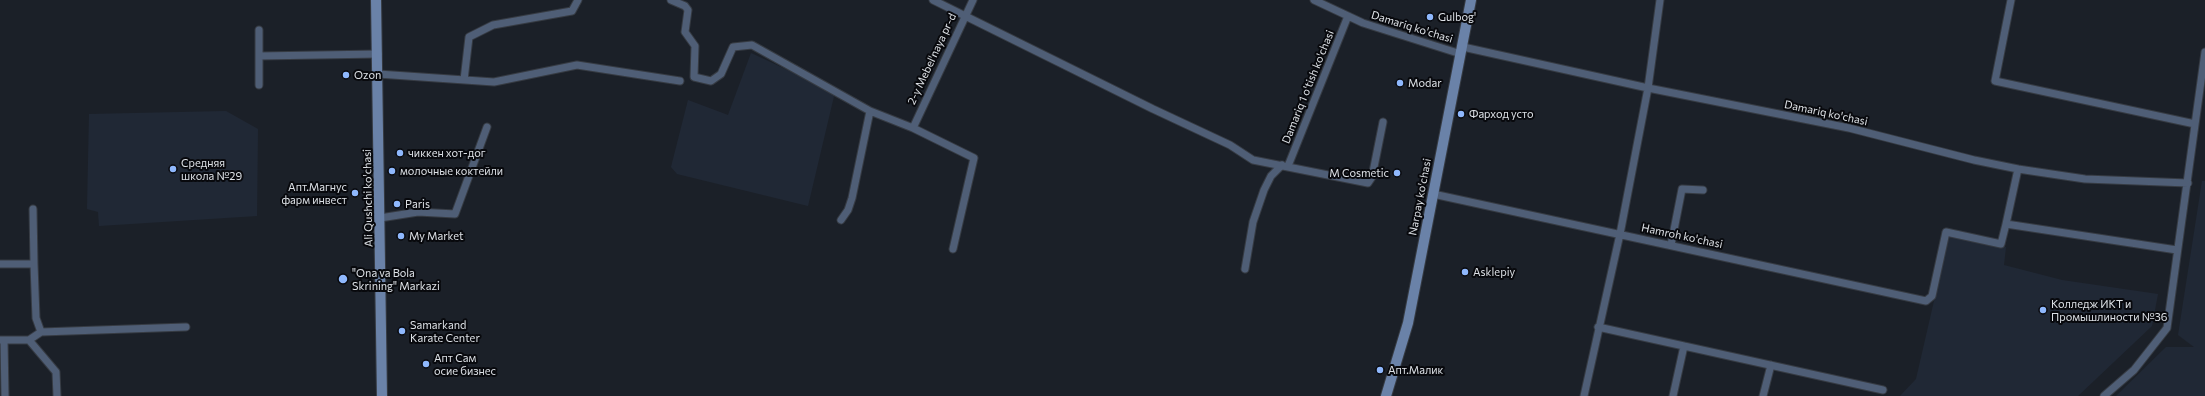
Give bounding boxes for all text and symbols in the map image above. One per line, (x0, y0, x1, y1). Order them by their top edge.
street label: Damariq ko'chasi (1370, 8, 1454, 46)
place label: Gulbog' (1438, 10, 1476, 24)
street label: 2-y Mebel'naya pr-d (905, 11, 959, 107)
marker: Gulbog' (1425, 12, 1435, 22)
street label: Damariq 1 o'tish ko'chasi (1279, 28, 1337, 146)
place label: Ozon (354, 68, 381, 82)
marker: Ozon (341, 70, 351, 80)
place label: Modar (1408, 76, 1442, 90)
marker: Modar (1395, 78, 1405, 88)
street label: Damariq ko'chasi (1783, 98, 1869, 128)
place label: Фарход усто (1469, 107, 1534, 121)
marker: Фарход усто (1456, 109, 1466, 119)
place label: чиккен хот-дог (408, 146, 486, 160)
marker: чиккен хот-дог (395, 148, 405, 158)
street label: Ali Qushchi ko'chasi (361, 149, 375, 247)
place label: Средняя школа №29 (181, 156, 242, 182)
street label: Narpay ko'chasi (1406, 157, 1434, 237)
marker: Средняя школа №29 (168, 164, 178, 174)
place label: молочные коктейли (400, 164, 503, 178)
marker: молочные коктейли (387, 166, 397, 176)
place label: M Cosmetic (1329, 166, 1389, 180)
marker: M Cosmetic (1392, 168, 1402, 178)
place label: Апт.Магнус фарм инвест (281, 180, 347, 206)
marker: Апт.Магнус фарм инвест (350, 188, 360, 198)
place label: Paris (405, 197, 430, 211)
marker: Paris (392, 199, 402, 209)
street label: Hamroh ko'chasi (1640, 221, 1724, 251)
place label: My Market (409, 229, 463, 243)
marker: My Market (396, 231, 406, 241)
place label: Asklepiy (1473, 265, 1515, 279)
place label: "Ona va Bola Skrining" Markazi (352, 266, 440, 292)
marker: Asklepiy (1460, 267, 1470, 277)
marker: "Ona va Bola Skrining" Markazi (337, 273, 349, 285)
place label: Колледж ИКТ и Промышлиности №36 (2051, 297, 2167, 323)
marker: Колледж ИКТ и Промышлиности №36 (2038, 305, 2048, 315)
place label: Samarkand Karate Center (410, 318, 480, 344)
marker: Samarkand Karate Center (397, 326, 407, 336)
place label: Апт Сам осие бизнес (434, 351, 496, 377)
marker: Апт Сам осие бизнес (421, 359, 431, 369)
place label: Апт.Малик (1388, 363, 1443, 377)
marker: Апт.Малик (1375, 365, 1385, 375)

